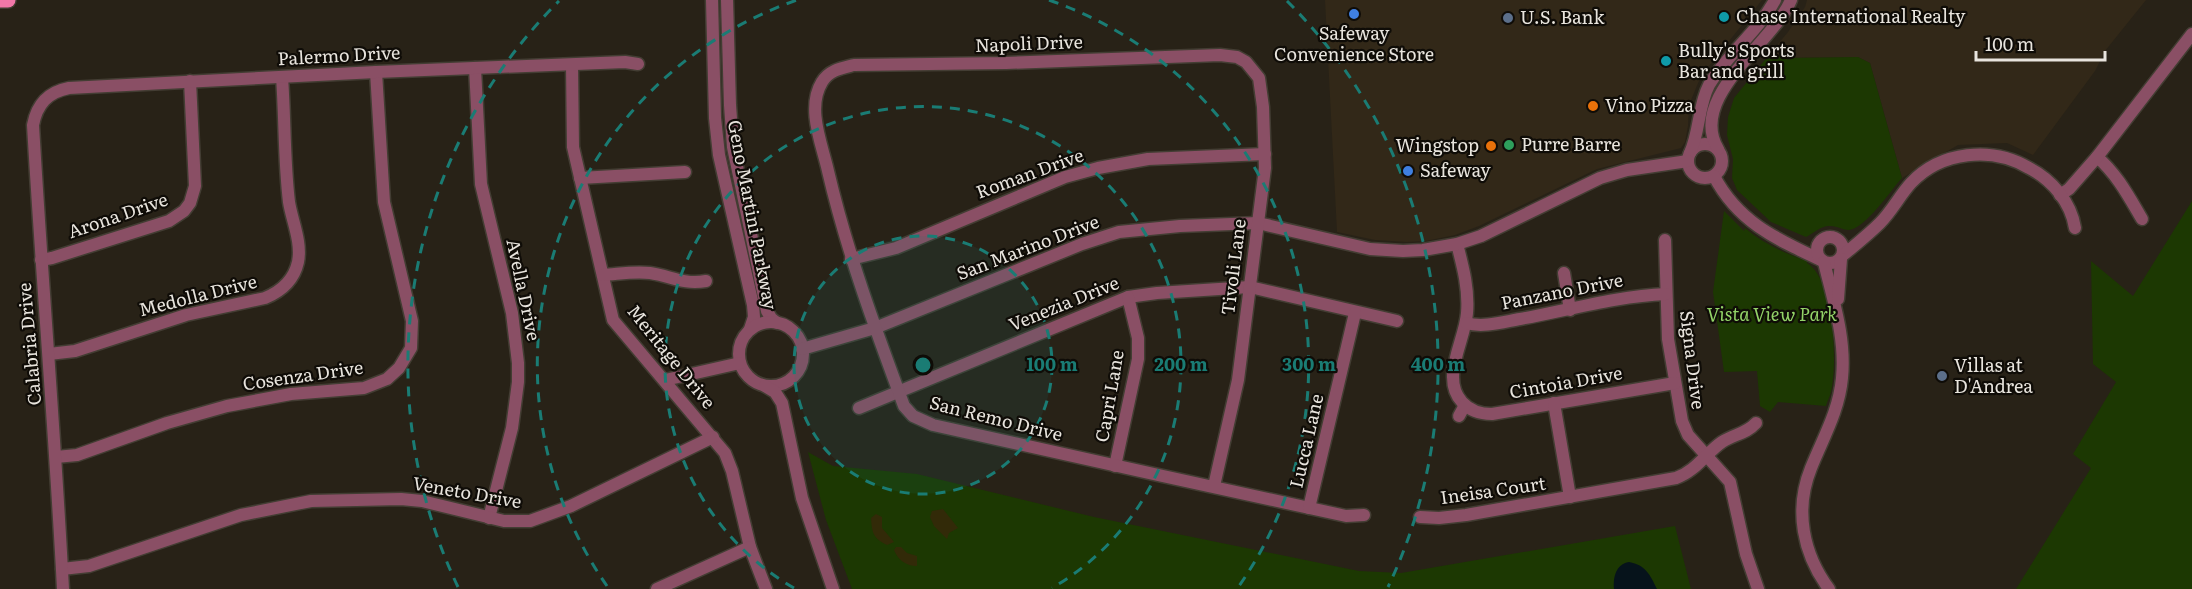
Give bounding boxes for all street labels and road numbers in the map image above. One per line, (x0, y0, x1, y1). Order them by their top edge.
street label: Napoli Drive (975, 27, 1083, 58)
street label: Palermo Drive (277, 38, 401, 71)
street label: Geno Martini Parkway (722, 118, 785, 312)
street label: Roman Drive (972, 141, 1087, 205)
street label: Arona Drive (64, 185, 171, 244)
street label: San Marino Drive (952, 207, 1103, 286)
street label: Tivoli Lane (1213, 217, 1252, 317)
street label: Avella Drive (500, 236, 548, 343)
street label: Panzano Drive (1498, 265, 1625, 316)
street label: Medolla Drive (136, 267, 260, 322)
street label: Venezia Drive (1004, 268, 1123, 337)
street label: Calabria Drive (10, 282, 47, 407)
street label: Meritage Drive (622, 298, 723, 414)
street label: Signa Drive (1674, 309, 1713, 411)
street label: Capri Lane (1087, 348, 1130, 444)
street label: Cosenza Drive (241, 353, 365, 396)
street label: Cintoia Drive (1507, 358, 1624, 405)
street label: San Remo Drive (927, 388, 1066, 447)
street label: Lucca Lane (1282, 391, 1329, 490)
street label: Veneto Drive (411, 469, 524, 514)
street label: Ineisa Court (1438, 469, 1548, 510)

